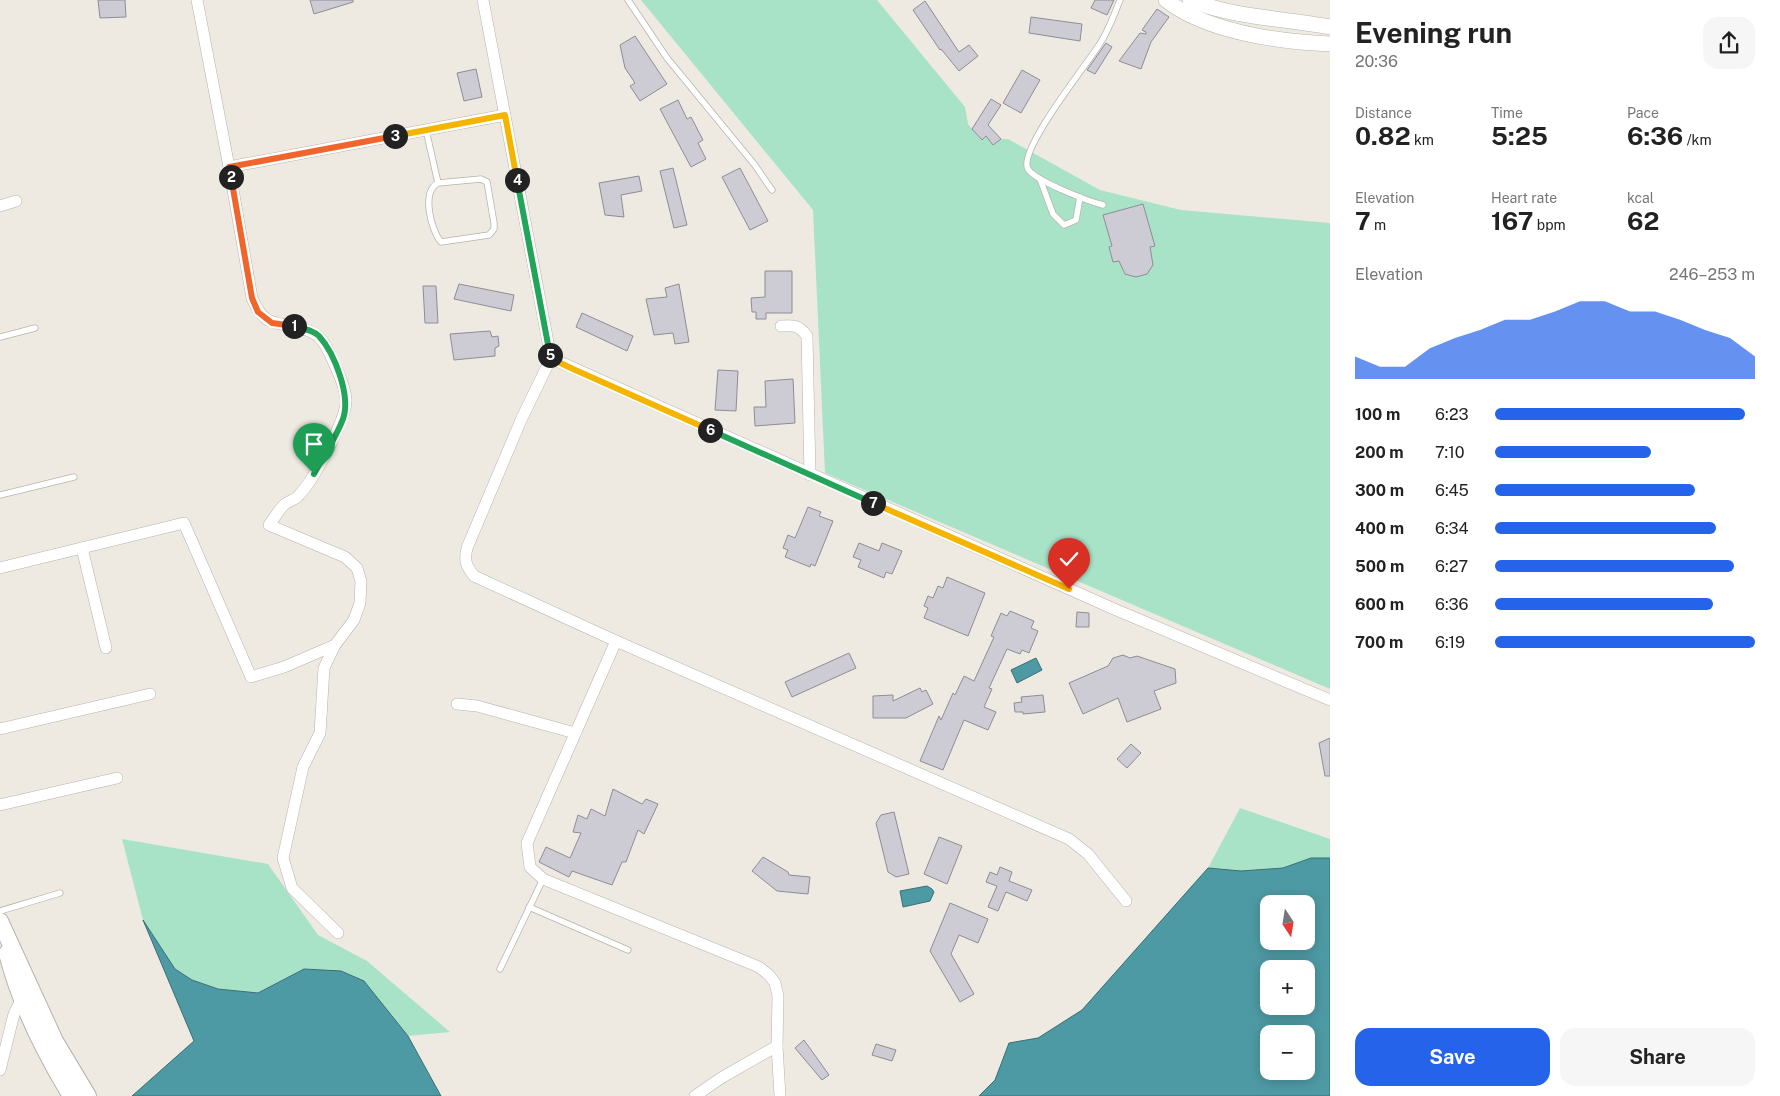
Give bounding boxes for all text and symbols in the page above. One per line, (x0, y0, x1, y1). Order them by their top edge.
text: Evening run (1355, 16, 1512, 49)
button: share (1703, 17, 1755, 69)
text: 20:36 (1355, 52, 1398, 71)
text: Distance (1355, 105, 1412, 121)
text: Time (1491, 105, 1523, 121)
text: Pace (1627, 105, 1659, 121)
text: 0.82 (1355, 121, 1411, 151)
text: 5:25 (1491, 121, 1548, 151)
text: 6:36 (1627, 121, 1683, 151)
pin: 3 (382, 124, 408, 148)
text: 3 (391, 128, 400, 144)
text: km (1411, 132, 1434, 148)
text: /km (1683, 132, 1712, 148)
pin: 2 (218, 164, 244, 190)
pin: 4 (504, 168, 530, 192)
text: 2 (227, 169, 236, 185)
text: 4 (513, 172, 522, 188)
text: Elevation (1355, 190, 1414, 206)
text: Heart rate (1491, 190, 1557, 206)
text: kcal (1627, 190, 1654, 206)
text: 7 (1355, 206, 1371, 236)
text: 167 (1491, 206, 1533, 236)
text: 62 (1627, 206, 1659, 236)
text: m (1371, 217, 1386, 233)
text: bpm (1533, 217, 1566, 233)
text: Elevation (1355, 265, 1423, 284)
text: 246–253 m (1669, 265, 1755, 284)
pin: 1 (282, 314, 306, 338)
text: 1 (292, 318, 298, 334)
pin: 5 (538, 342, 562, 368)
text: 5 (546, 347, 555, 363)
text: 100 m (1355, 405, 1400, 424)
text: 6:23 (1435, 405, 1469, 424)
pin: 6 (698, 418, 722, 442)
text: 6 (706, 422, 715, 438)
pin (293, 423, 335, 474)
icon: arrive (300, 430, 328, 458)
text: 200 m (1355, 443, 1404, 462)
text: 7:10 (1435, 443, 1465, 462)
text: 300 m (1355, 481, 1404, 500)
text: 6:45 (1435, 481, 1469, 500)
pin: 7 (860, 490, 886, 516)
text: 7 (869, 495, 878, 511)
text: 400 m (1355, 519, 1404, 538)
text: 6:34 (1435, 519, 1469, 538)
pin (1048, 538, 1090, 589)
icon: check (1055, 545, 1083, 573)
text: 500 m (1355, 557, 1404, 576)
text: 6:27 (1435, 557, 1468, 576)
text: 600 m (1355, 595, 1404, 614)
text: 6:36 (1435, 595, 1469, 614)
text: 700 m (1355, 633, 1403, 652)
text: 6:19 (1435, 633, 1465, 652)
north arrow (1260, 895, 1315, 950)
map controls (1260, 895, 1315, 1080)
button: + (1260, 960, 1315, 1015)
button: − (1260, 1025, 1315, 1080)
button: Save (1355, 1028, 1550, 1086)
button: Share (1560, 1028, 1755, 1086)

